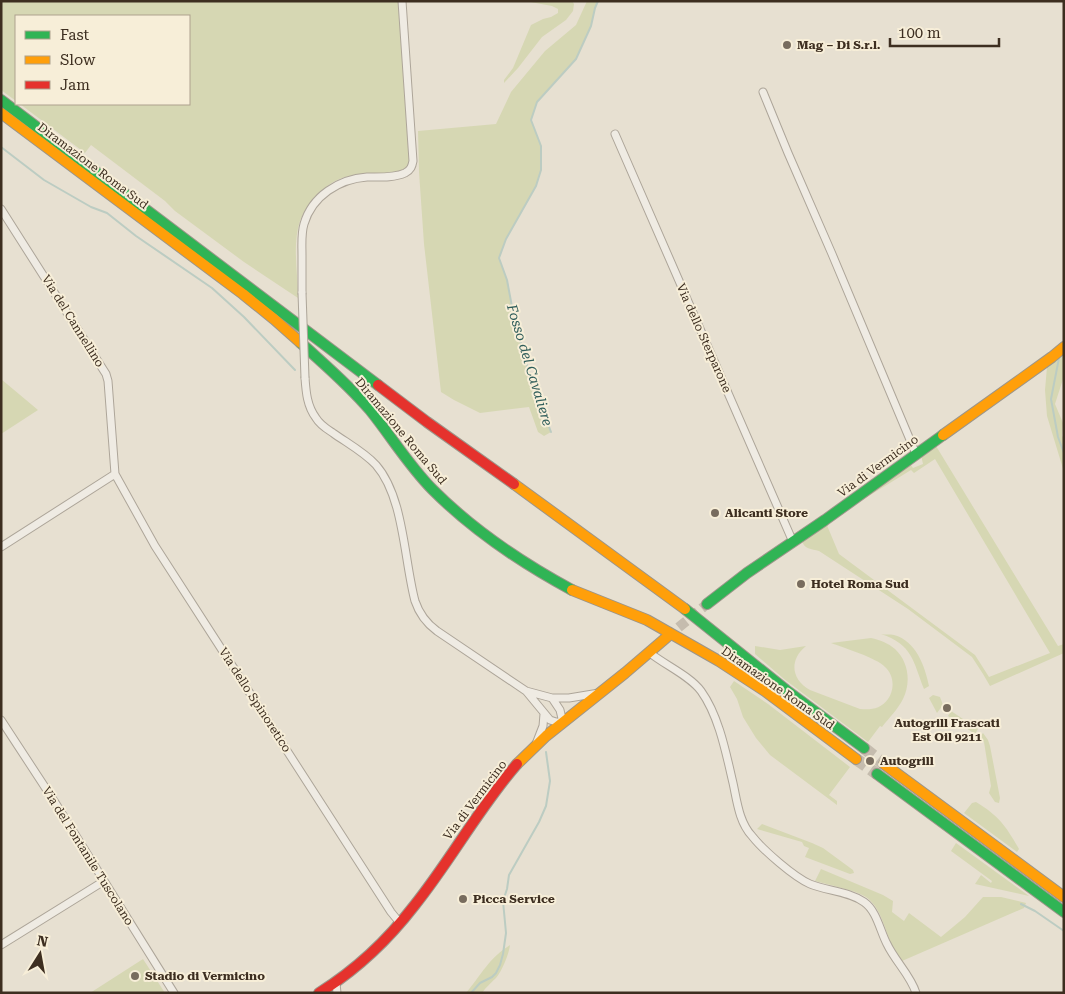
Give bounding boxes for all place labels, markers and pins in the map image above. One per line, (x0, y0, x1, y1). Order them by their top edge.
place label: Mag – Di S.r.l. (797, 38, 881, 52)
marker: Mag – Di S.r.l. (781, 39, 793, 51)
place label: Alicanti Store (725, 506, 808, 520)
marker: Alicanti Store (709, 507, 721, 519)
place label: Hotel Roma Sud (811, 577, 909, 591)
marker: Hotel Roma Sud (795, 578, 807, 590)
marker: Autogrill Frascati Est Oil 9211 (941, 702, 953, 714)
place label: Autogrill Frascati Est Oil 9211 (894, 716, 1000, 744)
place label: Autogrill (880, 754, 934, 768)
marker: Autogrill (864, 755, 876, 767)
place label: Picca Service (473, 892, 555, 906)
marker: Picca Service (457, 893, 469, 905)
place label: Stadio di Vermicino (145, 969, 265, 983)
marker: Stadio di Vermicino (129, 970, 141, 982)

